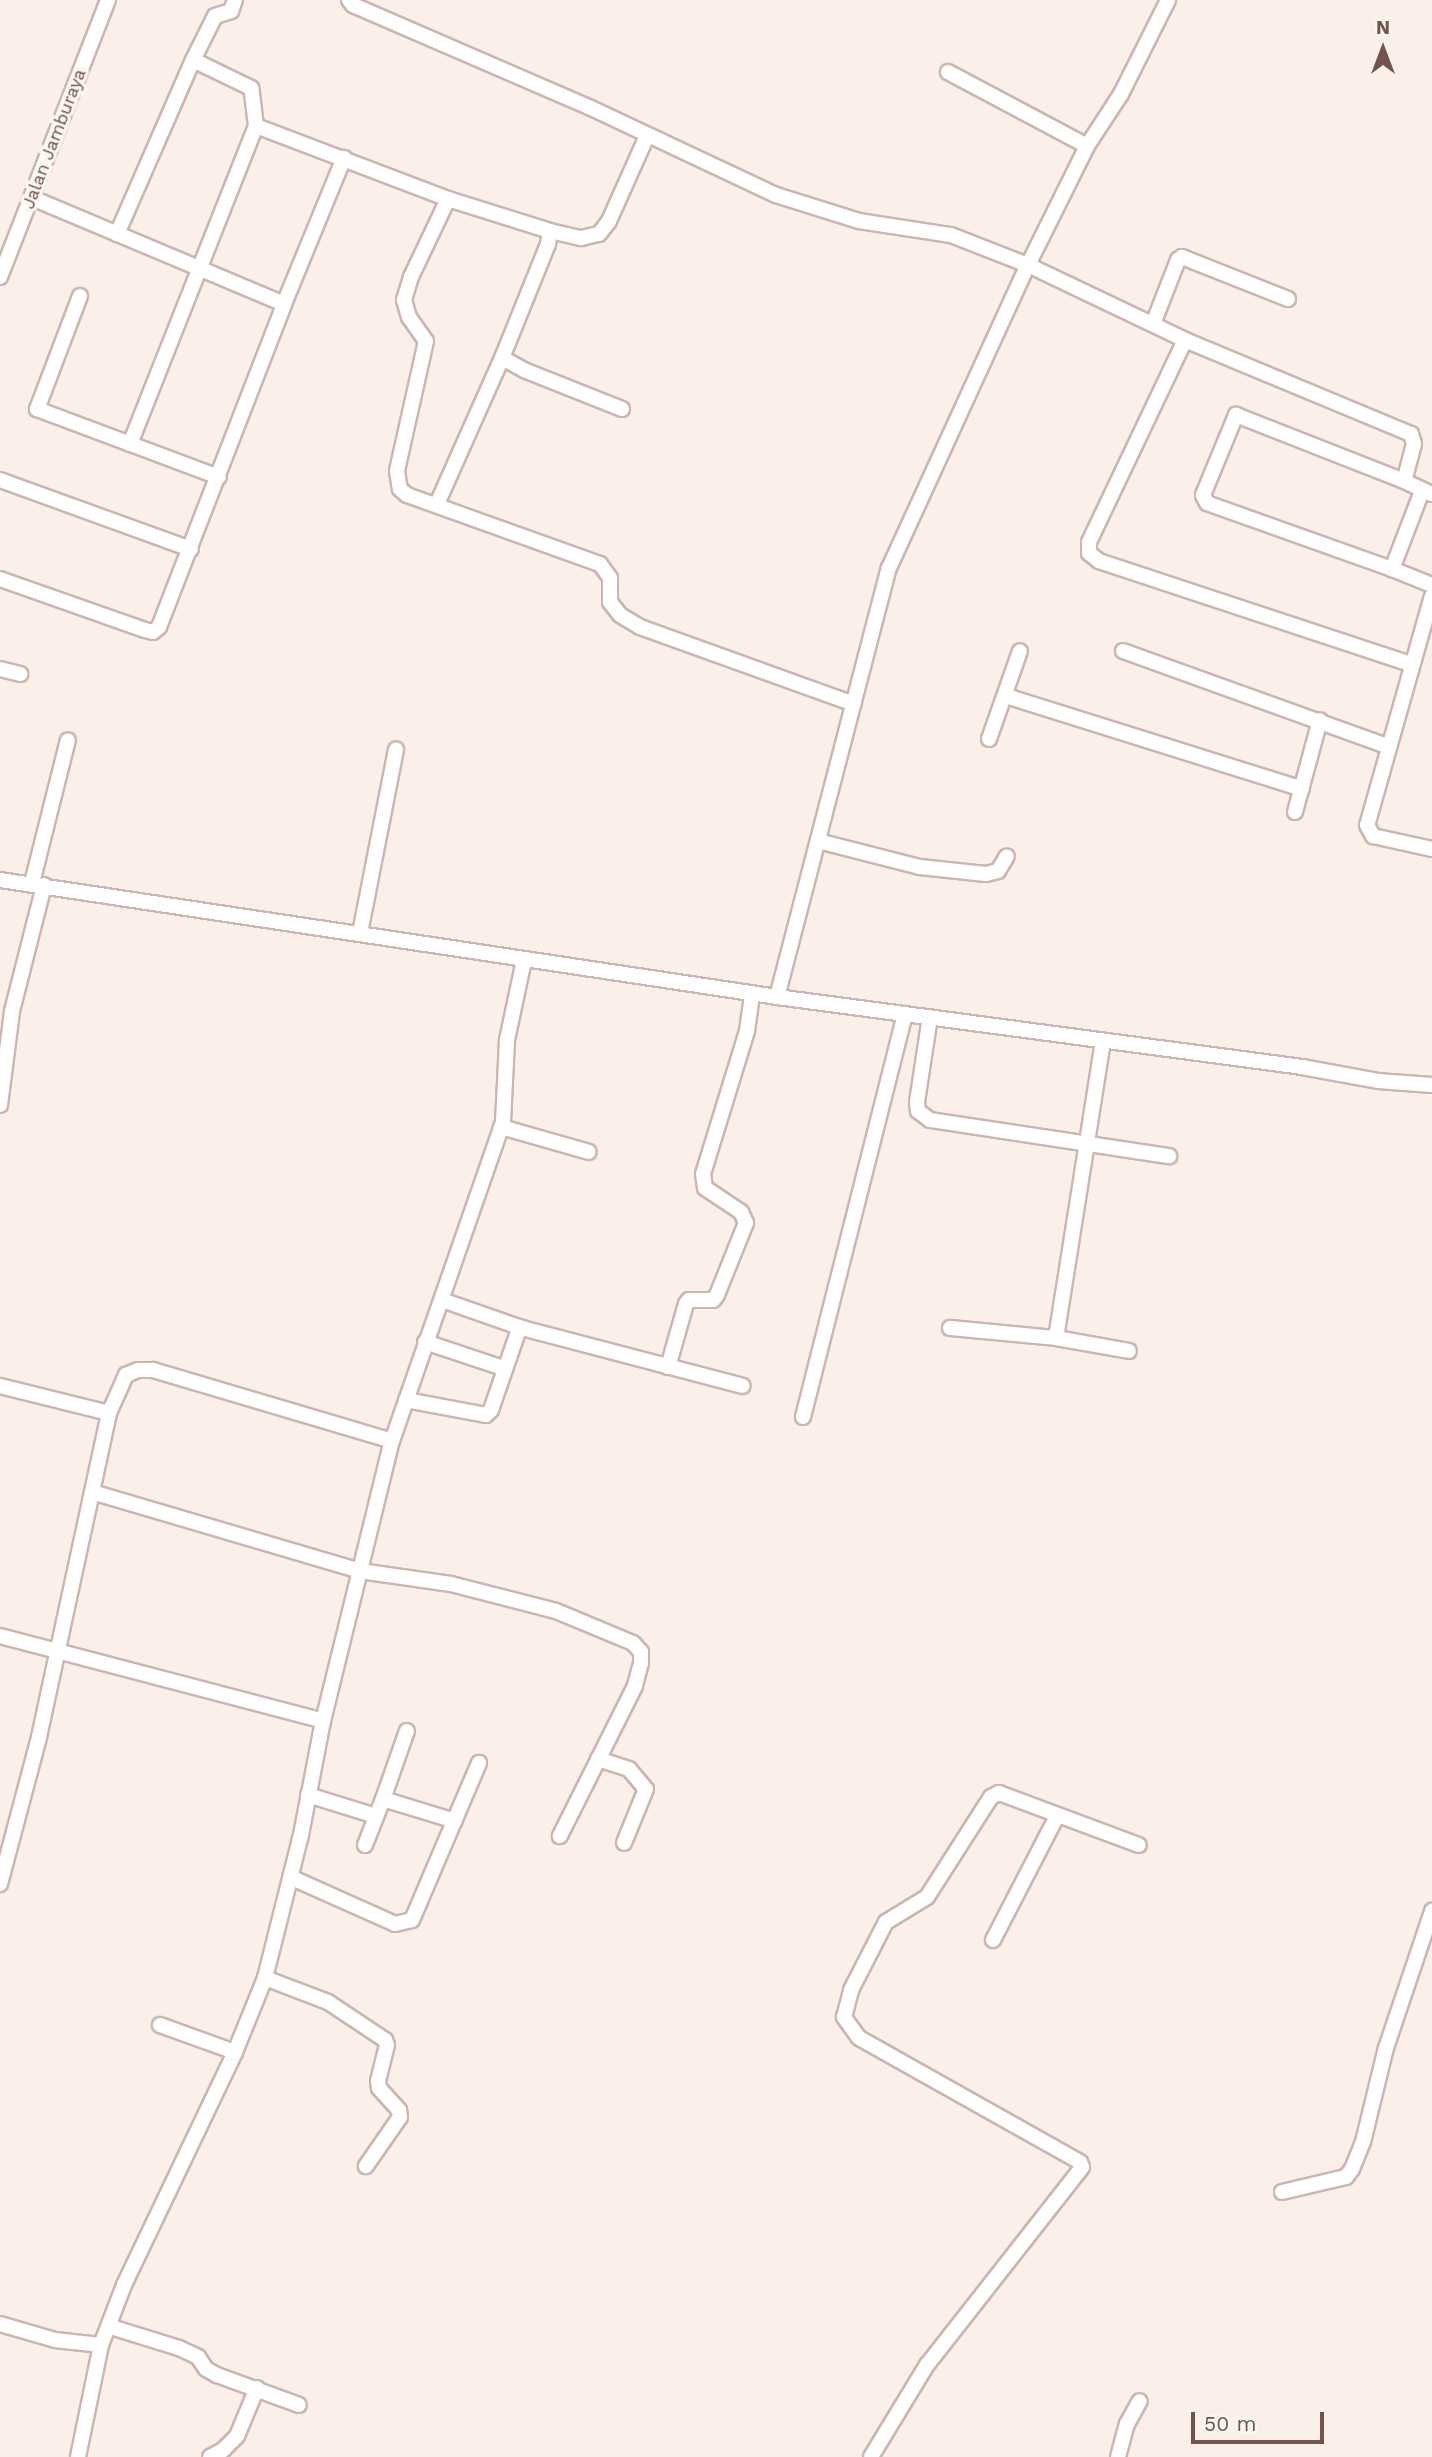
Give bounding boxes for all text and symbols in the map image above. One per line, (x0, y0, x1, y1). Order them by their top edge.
north arrow (1348, 14, 1418, 84)
text: N (1376, 16, 1390, 39)
street label: Jalan Jamburaya (17, 66, 91, 212)
scale bar (1194, 2398, 1327, 2442)
text: 50 m (1204, 2411, 1256, 2436)

